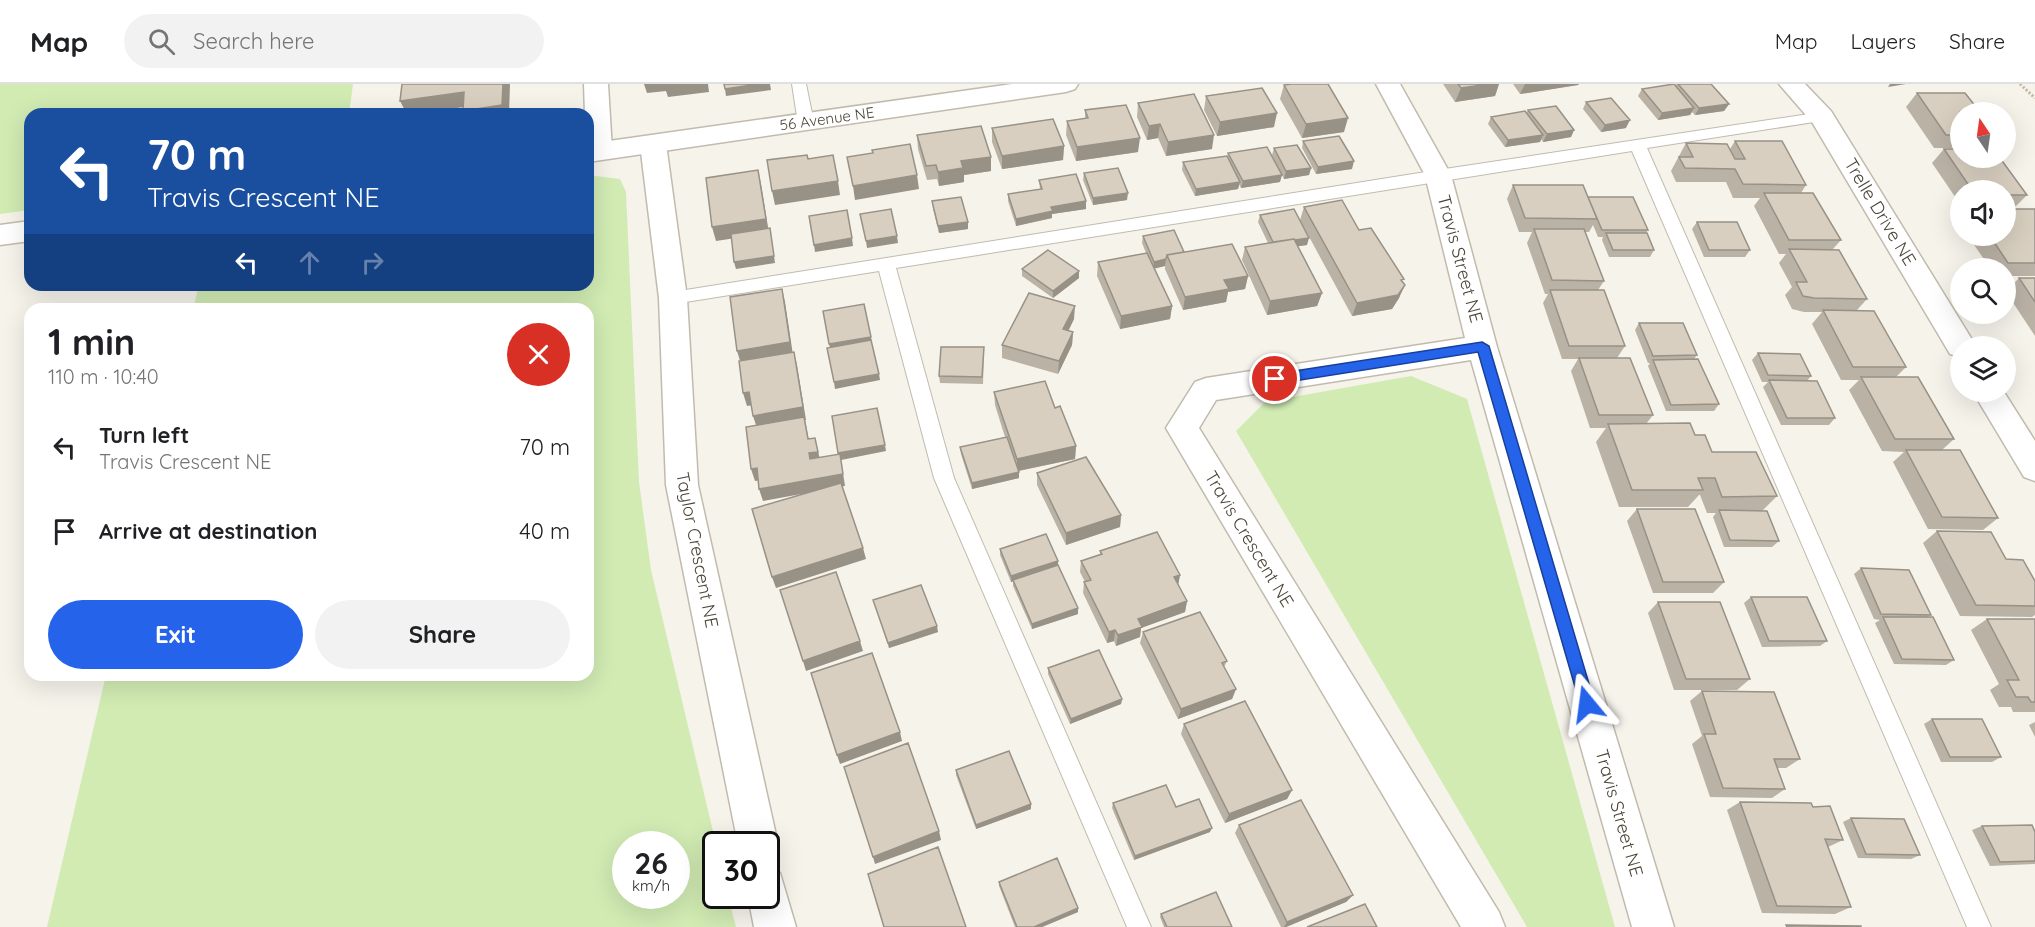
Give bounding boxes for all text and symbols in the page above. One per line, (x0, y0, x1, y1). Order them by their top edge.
search box (124, 14, 544, 68)
text: Map (30, 24, 88, 59)
icon: search (145, 25, 178, 58)
text: Search here (193, 27, 315, 55)
text: Map (1775, 28, 1818, 54)
text: Layers (1851, 28, 1916, 54)
text: Share (1949, 28, 2005, 54)
street label: 56 Avenue NE (778, 102, 875, 135)
north arrow (1950, 102, 2016, 168)
map controls (1950, 102, 2016, 402)
text: 70 m (147, 128, 246, 181)
icon: left (48, 132, 126, 210)
street label: Trelle Drive NE (1839, 154, 1922, 270)
text: Travis Crescent NE (147, 180, 380, 214)
button: sound (1950, 180, 2016, 246)
street label: Travis Street NE (1432, 192, 1489, 325)
icon: left (230, 246, 263, 279)
icon: ahead (293, 246, 326, 279)
icon: right (356, 246, 389, 279)
button: search (1950, 258, 2016, 324)
text: 1 min (48, 319, 135, 364)
button: close (507, 323, 570, 386)
button: layers (1950, 336, 2016, 402)
pin (1249, 353, 1300, 404)
icon: arrive (1258, 362, 1291, 395)
text: 110 m · 10:40 (48, 364, 159, 389)
text: Turn left (99, 421, 189, 449)
icon: left (48, 431, 81, 464)
text: 70 m (520, 433, 570, 461)
text: Travis Crescent NE (99, 449, 271, 474)
street label: Travis Crescent NE (1200, 466, 1299, 611)
street label: Taylor Crescent NE (671, 470, 724, 630)
icon: arrive (48, 515, 81, 548)
text: Arrive at destination (99, 517, 317, 545)
text: 40 m (519, 517, 570, 545)
button: Exit (48, 600, 303, 669)
button: Share (315, 600, 570, 669)
position arrow (1555, 672, 1619, 736)
street label: Travis Street NE (1590, 747, 1649, 879)
speed limit sign: 30 (702, 831, 780, 909)
text: 26 (634, 844, 668, 882)
text: km/h (632, 876, 670, 895)

